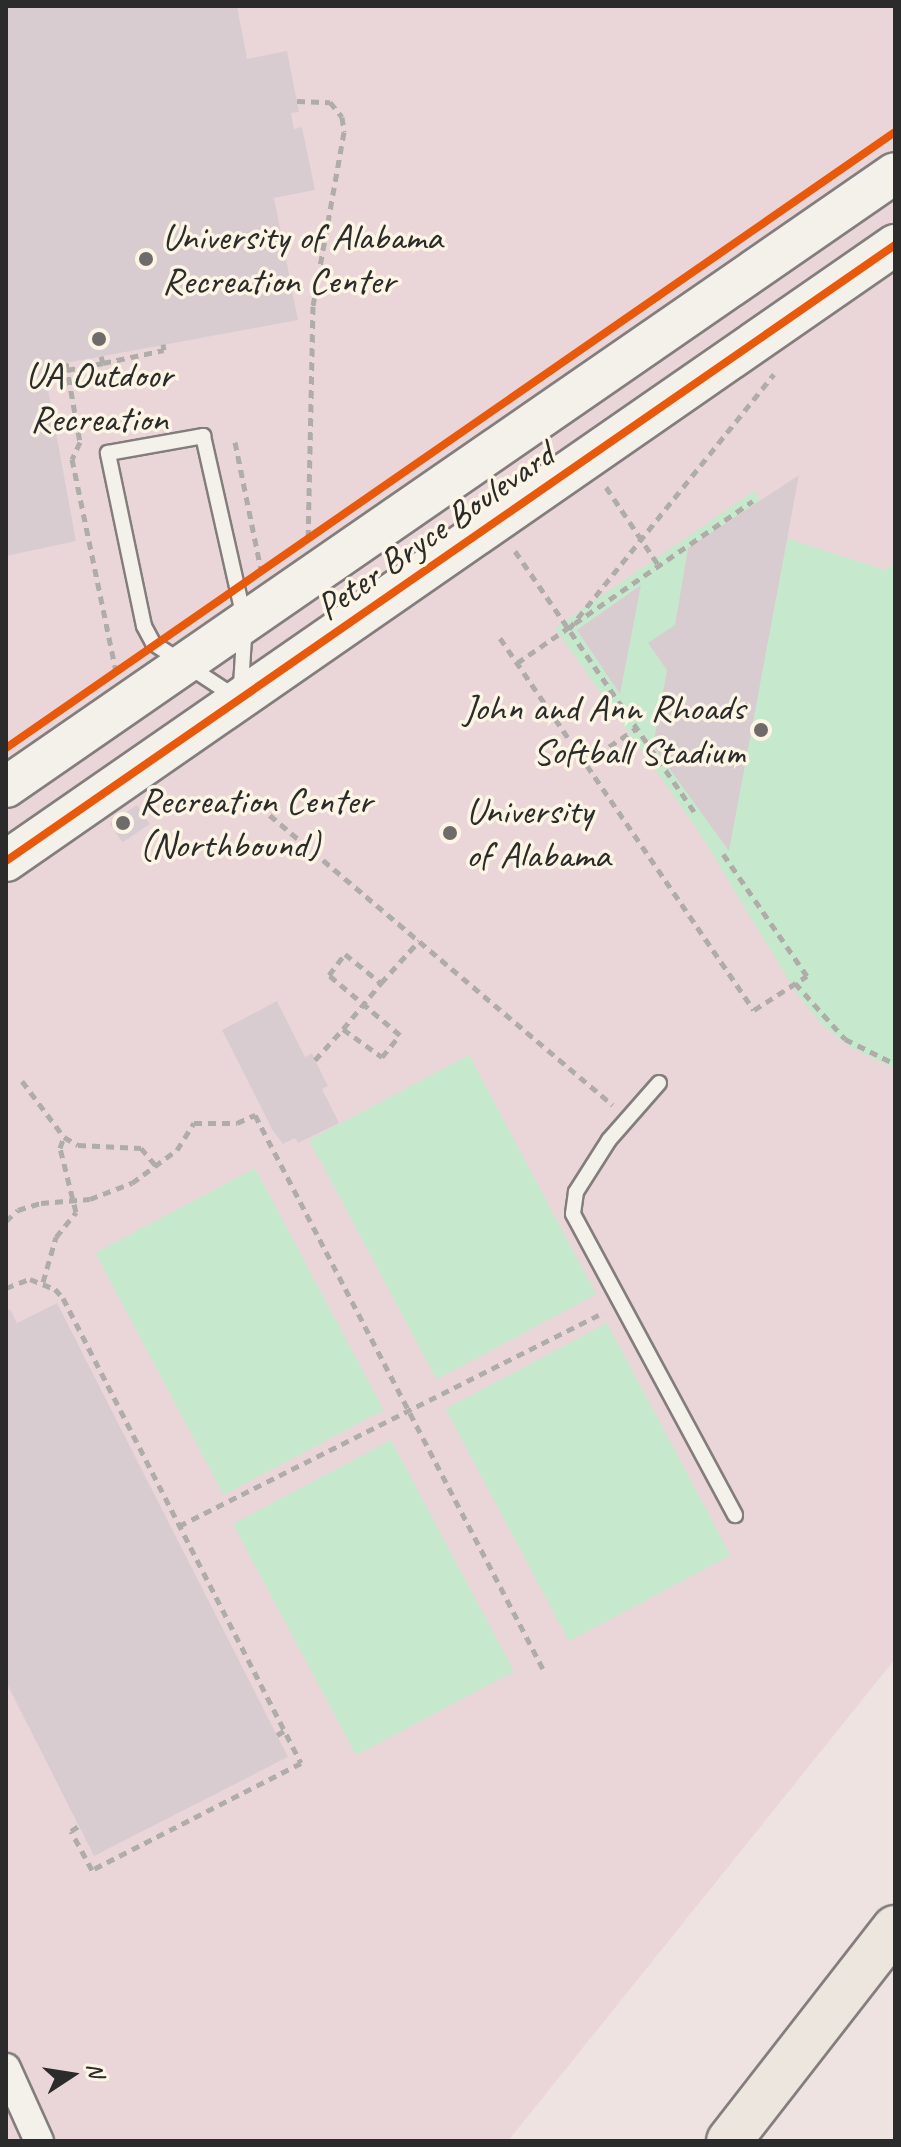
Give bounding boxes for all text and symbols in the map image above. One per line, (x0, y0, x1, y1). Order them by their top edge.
place label: University of Alabama Recreation Center (162, 214, 442, 304)
marker: University of Alabama Recreation Center (137, 250, 155, 268)
marker: UA Outdoor Recreation (90, 330, 108, 348)
place label: UA Outdoor Recreation (25, 352, 173, 442)
street label: Peter Bryce Boulevard (306, 431, 564, 631)
place label: John and Ann Rhoads Softball Stadium (462, 685, 745, 774)
marker: John and Ann Rhoads Softball Stadium (752, 721, 770, 739)
place label: Recreation Center (Northbound) (139, 778, 372, 868)
place label: University of Alabama (466, 788, 610, 878)
marker: Recreation Center (Northbound) (114, 814, 132, 832)
marker: University of Alabama (441, 824, 459, 842)
north arrow (32, 2035, 112, 2115)
text: N (80, 2060, 111, 2080)

